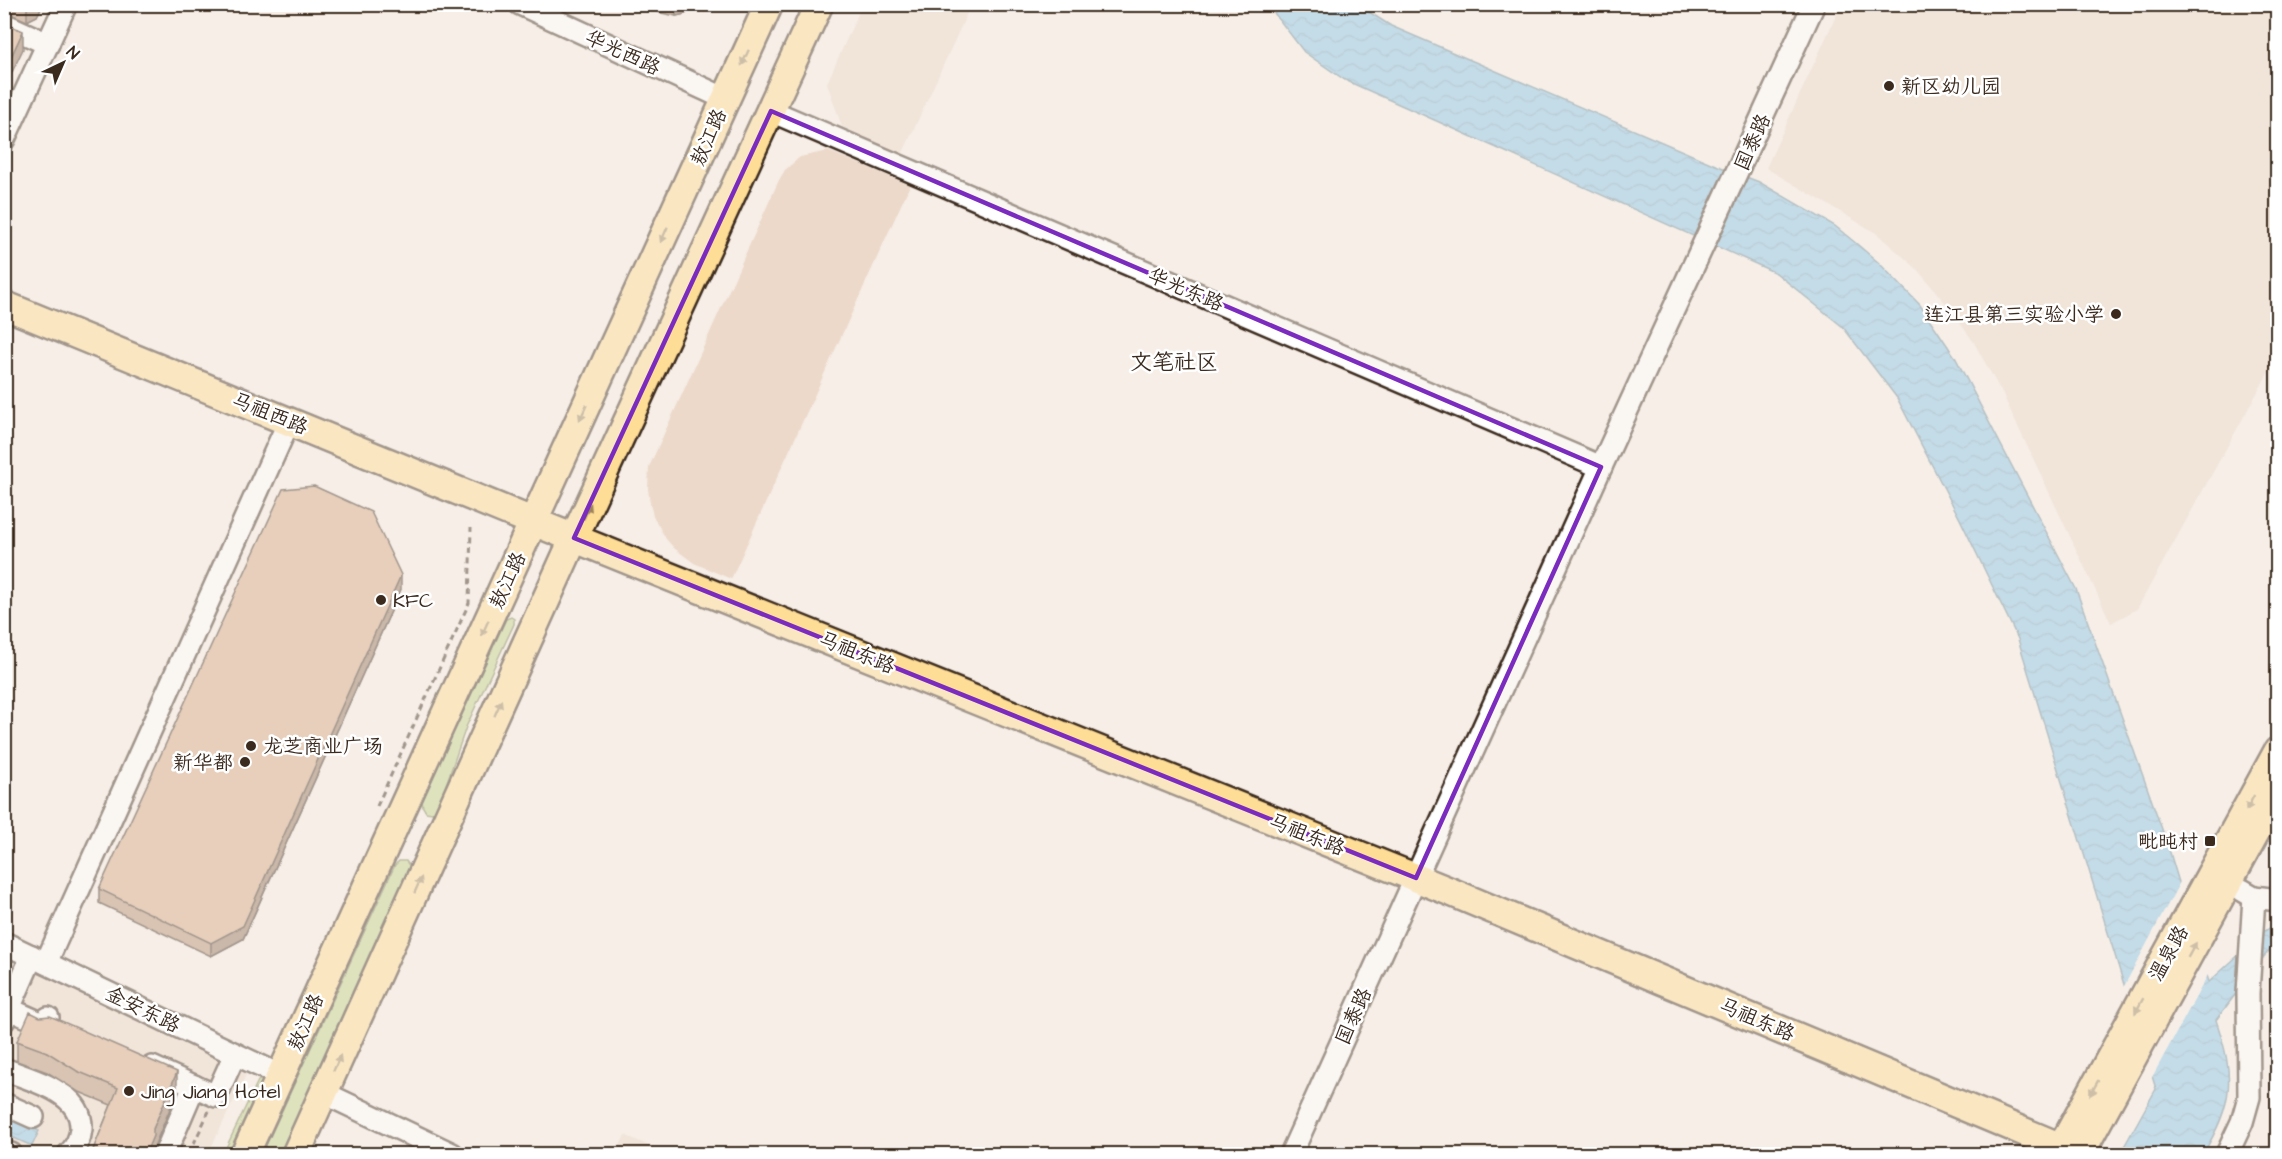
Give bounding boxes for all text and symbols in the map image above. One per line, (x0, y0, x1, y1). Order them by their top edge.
street label: 华光西路 (580, 23, 666, 83)
north arrow (33, 33, 93, 93)
text: N (61, 42, 84, 64)
one-way arrow (740, 49, 749, 66)
place label: 新区幼儿园 (1901, 73, 2001, 101)
marker: 新区幼儿园 (1882, 79, 1896, 93)
street label: 敖江路 (684, 103, 734, 171)
street label: 国泰路 (1728, 108, 1778, 176)
one-way arrow (659, 227, 669, 245)
street label: 华光东路 (1143, 261, 1229, 319)
place label: 连江县第三实验小学 (1924, 301, 2104, 329)
marker: 连江县第三实验小学 (2109, 307, 2123, 321)
district label: 文笔社区 (1130, 347, 1218, 378)
street label: 马祖西路 (227, 386, 313, 442)
one-way arrow (579, 404, 588, 421)
one-way arrow (582, 502, 591, 519)
street label: 敖江路 (483, 546, 534, 614)
place label: KFC (393, 587, 433, 615)
marker: KFC (374, 593, 388, 607)
one-way arrow (479, 619, 489, 637)
street label: 马祖东路 (814, 625, 900, 681)
one-way arrow (493, 698, 503, 716)
place label: 龙芝商业广场 (263, 733, 383, 761)
marker: 龙芝商业广场 (244, 739, 258, 753)
place label: 新华都 (173, 749, 233, 777)
marker: 新华都 (238, 755, 252, 769)
one-way arrow (2245, 794, 2255, 811)
street label: 马祖东路 (1264, 807, 1350, 863)
place label: 毗旽村 (2138, 828, 2198, 856)
marker: 毗旽村 (2203, 834, 2217, 848)
one-way arrow (413, 877, 422, 894)
street label: 温泉路 (2142, 920, 2196, 987)
one-way arrow (2187, 941, 2197, 958)
street label: 金安东路 (100, 980, 186, 1040)
street label: 国泰路 (1329, 982, 1379, 1050)
street label: 敖江路 (281, 988, 331, 1056)
street label: 马祖东路 (1714, 991, 1800, 1049)
one-way arrow (2134, 998, 2144, 1015)
one-way arrow (333, 1055, 342, 1072)
place label: Jing Jiang Hotel (141, 1078, 280, 1107)
one-way arrow (2089, 1080, 2099, 1097)
marker: Jing Jiang Hotel (122, 1084, 136, 1098)

